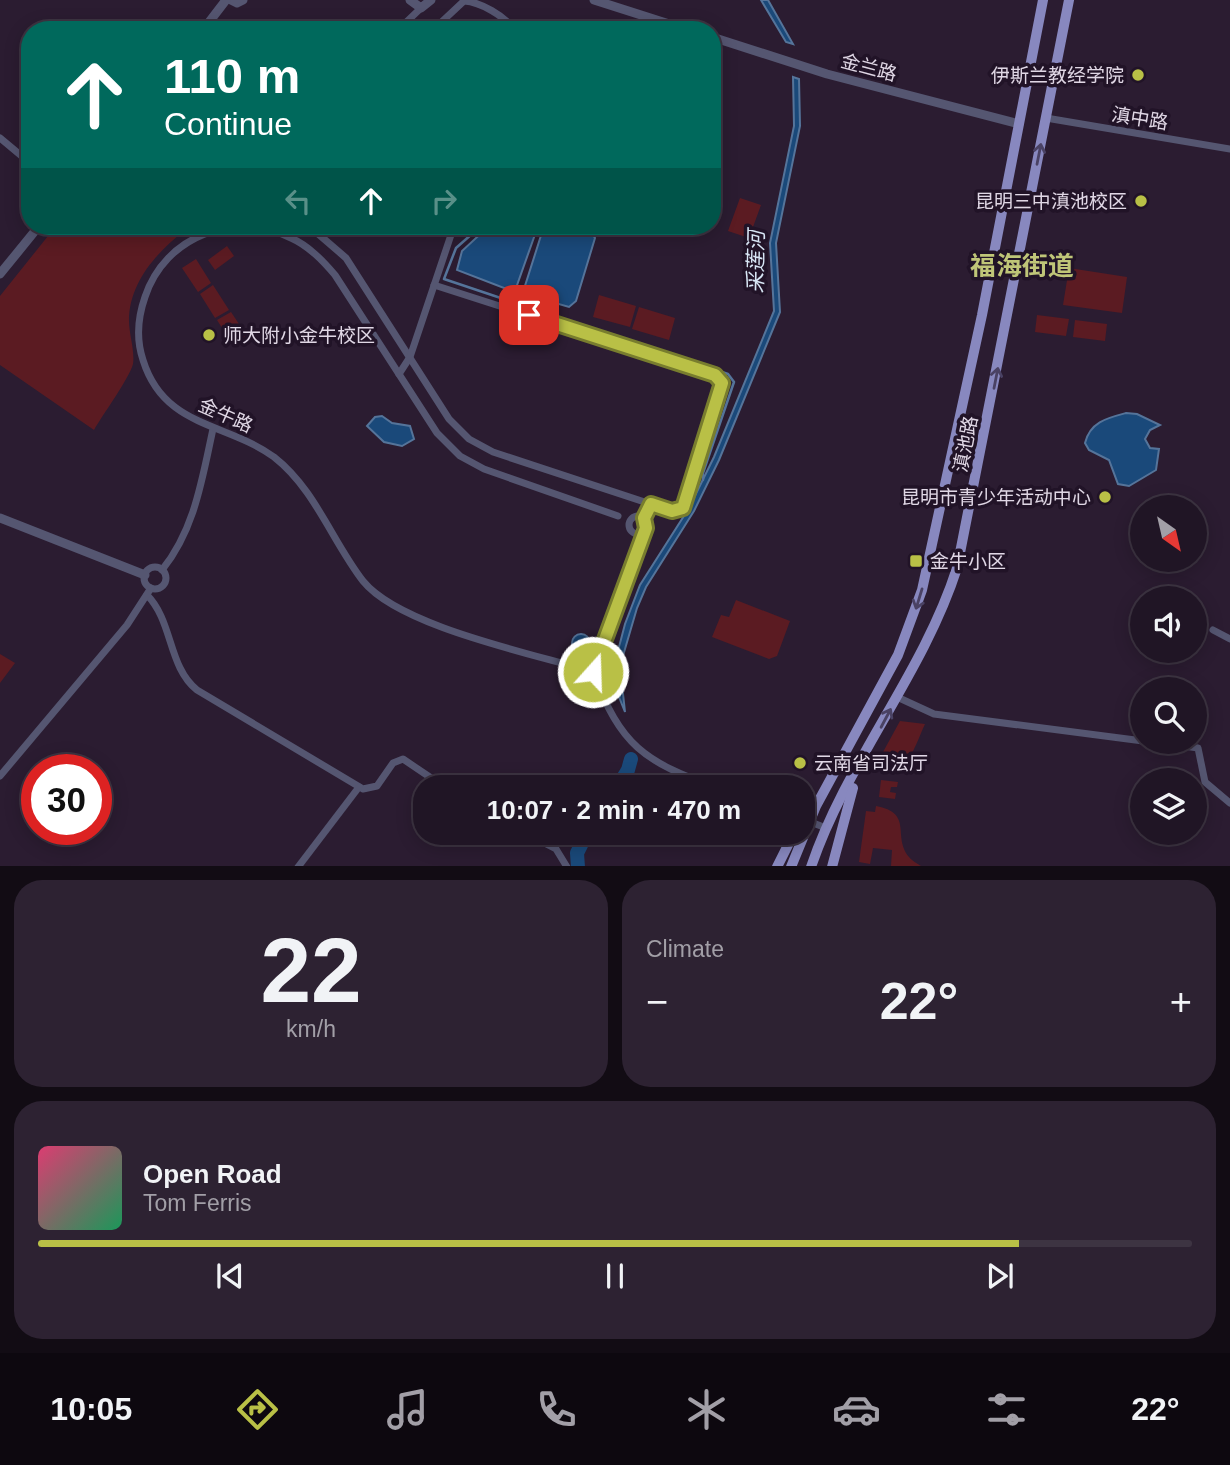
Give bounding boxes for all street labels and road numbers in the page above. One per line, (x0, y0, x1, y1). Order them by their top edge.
street label: 金兰路 (839, 50, 899, 85)
street label: 滇中路 (1110, 104, 1170, 133)
street label: 金牛路 (195, 394, 256, 437)
street label: 滇池路 (950, 414, 981, 474)

